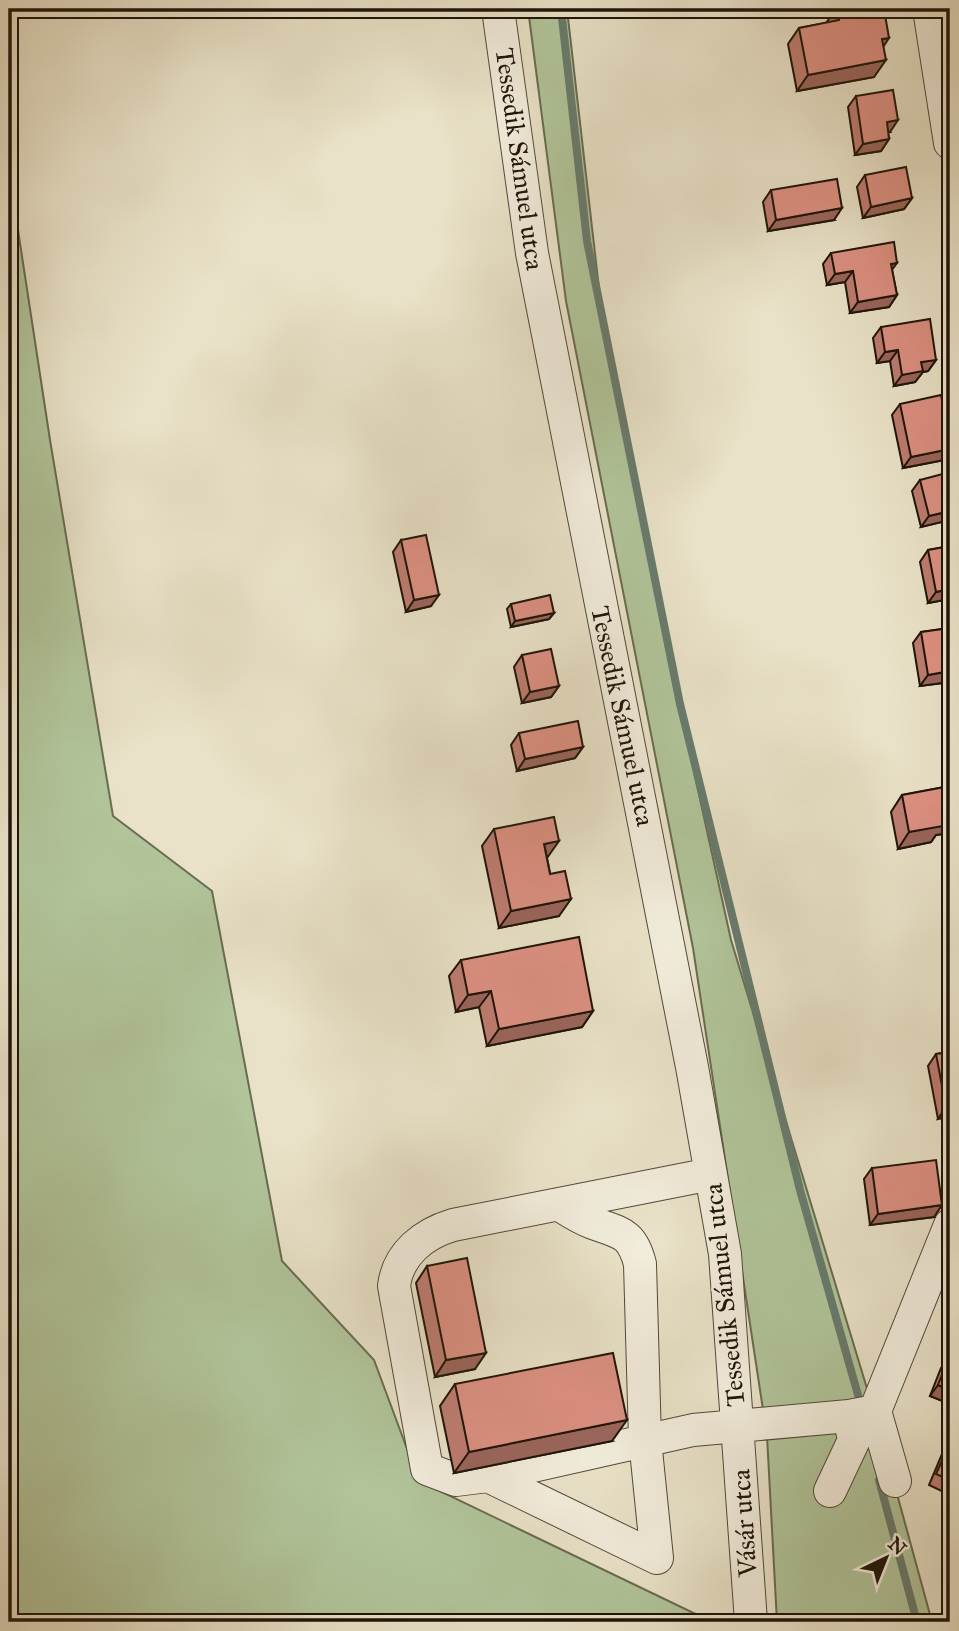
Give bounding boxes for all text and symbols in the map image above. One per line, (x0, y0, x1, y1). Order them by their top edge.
street label: Tessedik Sámuel utca (489, 46, 551, 272)
street label: Tessedik Sámuel utca (584, 603, 662, 829)
street label: Tessedik Sámuel utca (696, 1182, 752, 1408)
street label: Vásár utca (724, 1468, 764, 1579)
north arrow (850, 1522, 920, 1592)
text: N (884, 1532, 911, 1560)

